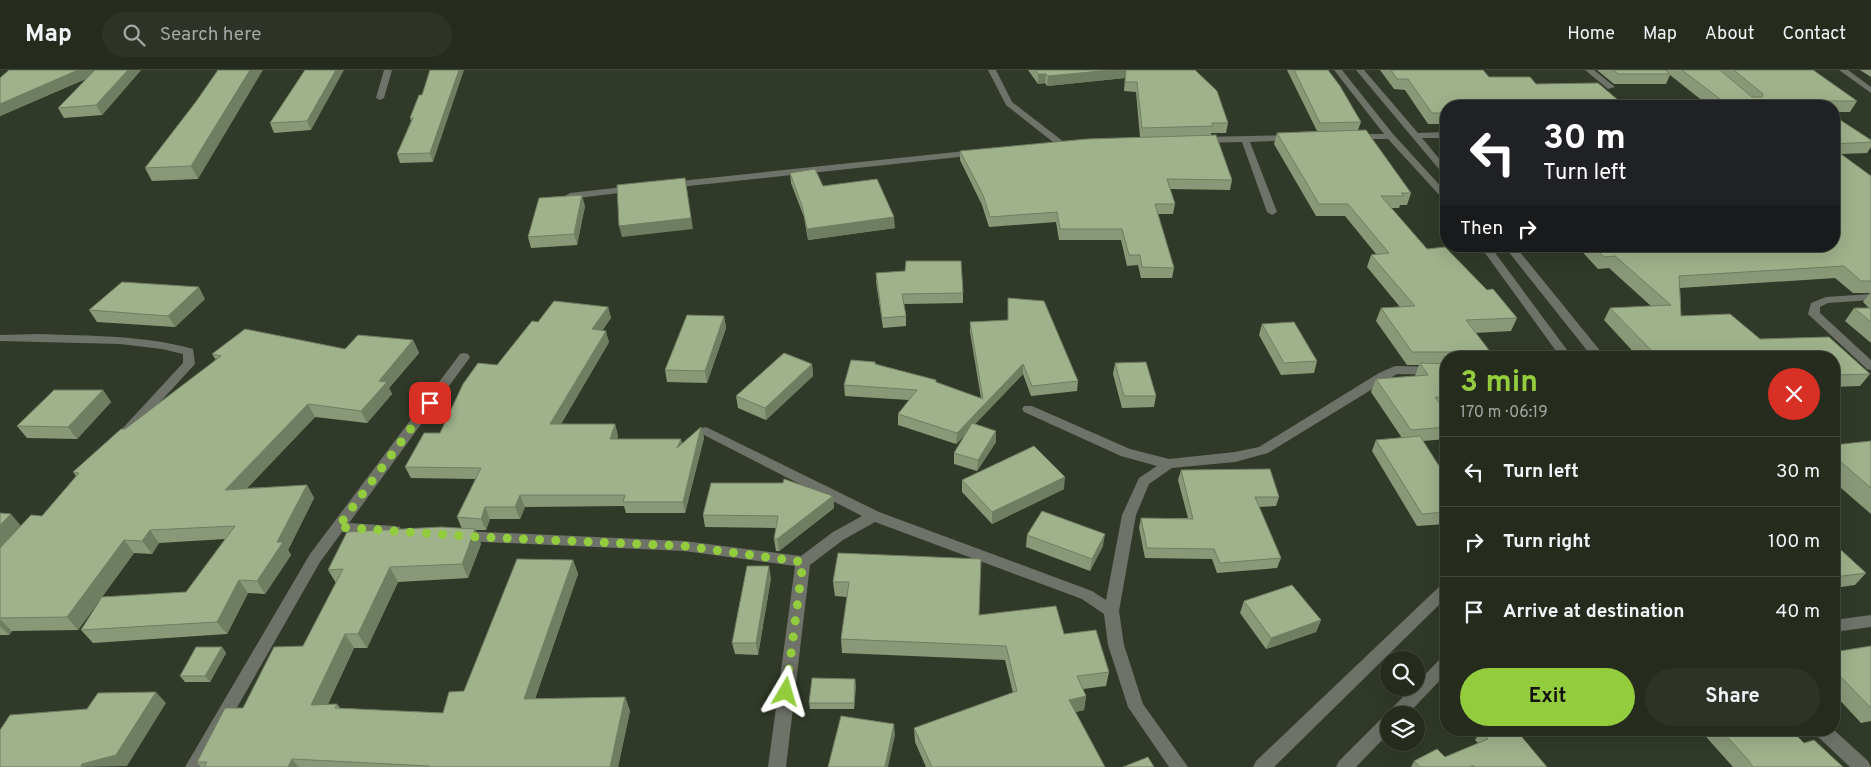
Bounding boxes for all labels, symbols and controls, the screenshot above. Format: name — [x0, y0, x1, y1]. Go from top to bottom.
search box — [102, 12, 452, 57]
text: Map — [25, 20, 72, 50]
icon: search — [120, 21, 148, 49]
text: Search here — [160, 23, 261, 47]
text: Home — [1567, 23, 1615, 46]
text: Map — [1643, 23, 1677, 46]
text: About — [1705, 23, 1754, 46]
text: Contact — [1782, 23, 1846, 46]
text: 30 m — [1543, 117, 1626, 161]
icon: left — [1460, 120, 1525, 185]
text: Turn left — [1543, 160, 1626, 187]
icon: right — [1513, 215, 1541, 243]
text: Then — [1460, 217, 1503, 241]
text: 3 min — [1460, 365, 1538, 402]
button: close — [1768, 368, 1820, 420]
pin — [409, 382, 451, 424]
icon: arrive — [416, 389, 444, 417]
text: 170 m · 06:19 — [1460, 403, 1548, 423]
icon: left — [1460, 458, 1488, 486]
text: Turn left — [1503, 460, 1579, 484]
text: 30 m — [1776, 460, 1820, 484]
icon: right — [1460, 528, 1488, 556]
text: Turn right — [1503, 530, 1591, 554]
text: 100 m — [1768, 530, 1820, 554]
icon: arrive — [1460, 598, 1488, 626]
text: Arrive at destination — [1503, 600, 1684, 624]
text: 40 m — [1775, 600, 1820, 624]
map controls — [1380, 651, 1425, 751]
button: search — [1380, 651, 1425, 696]
position arrow — [759, 665, 811, 717]
button: Exit — [1460, 668, 1635, 726]
button: Share — [1645, 668, 1820, 726]
button: layers — [1380, 706, 1425, 751]

